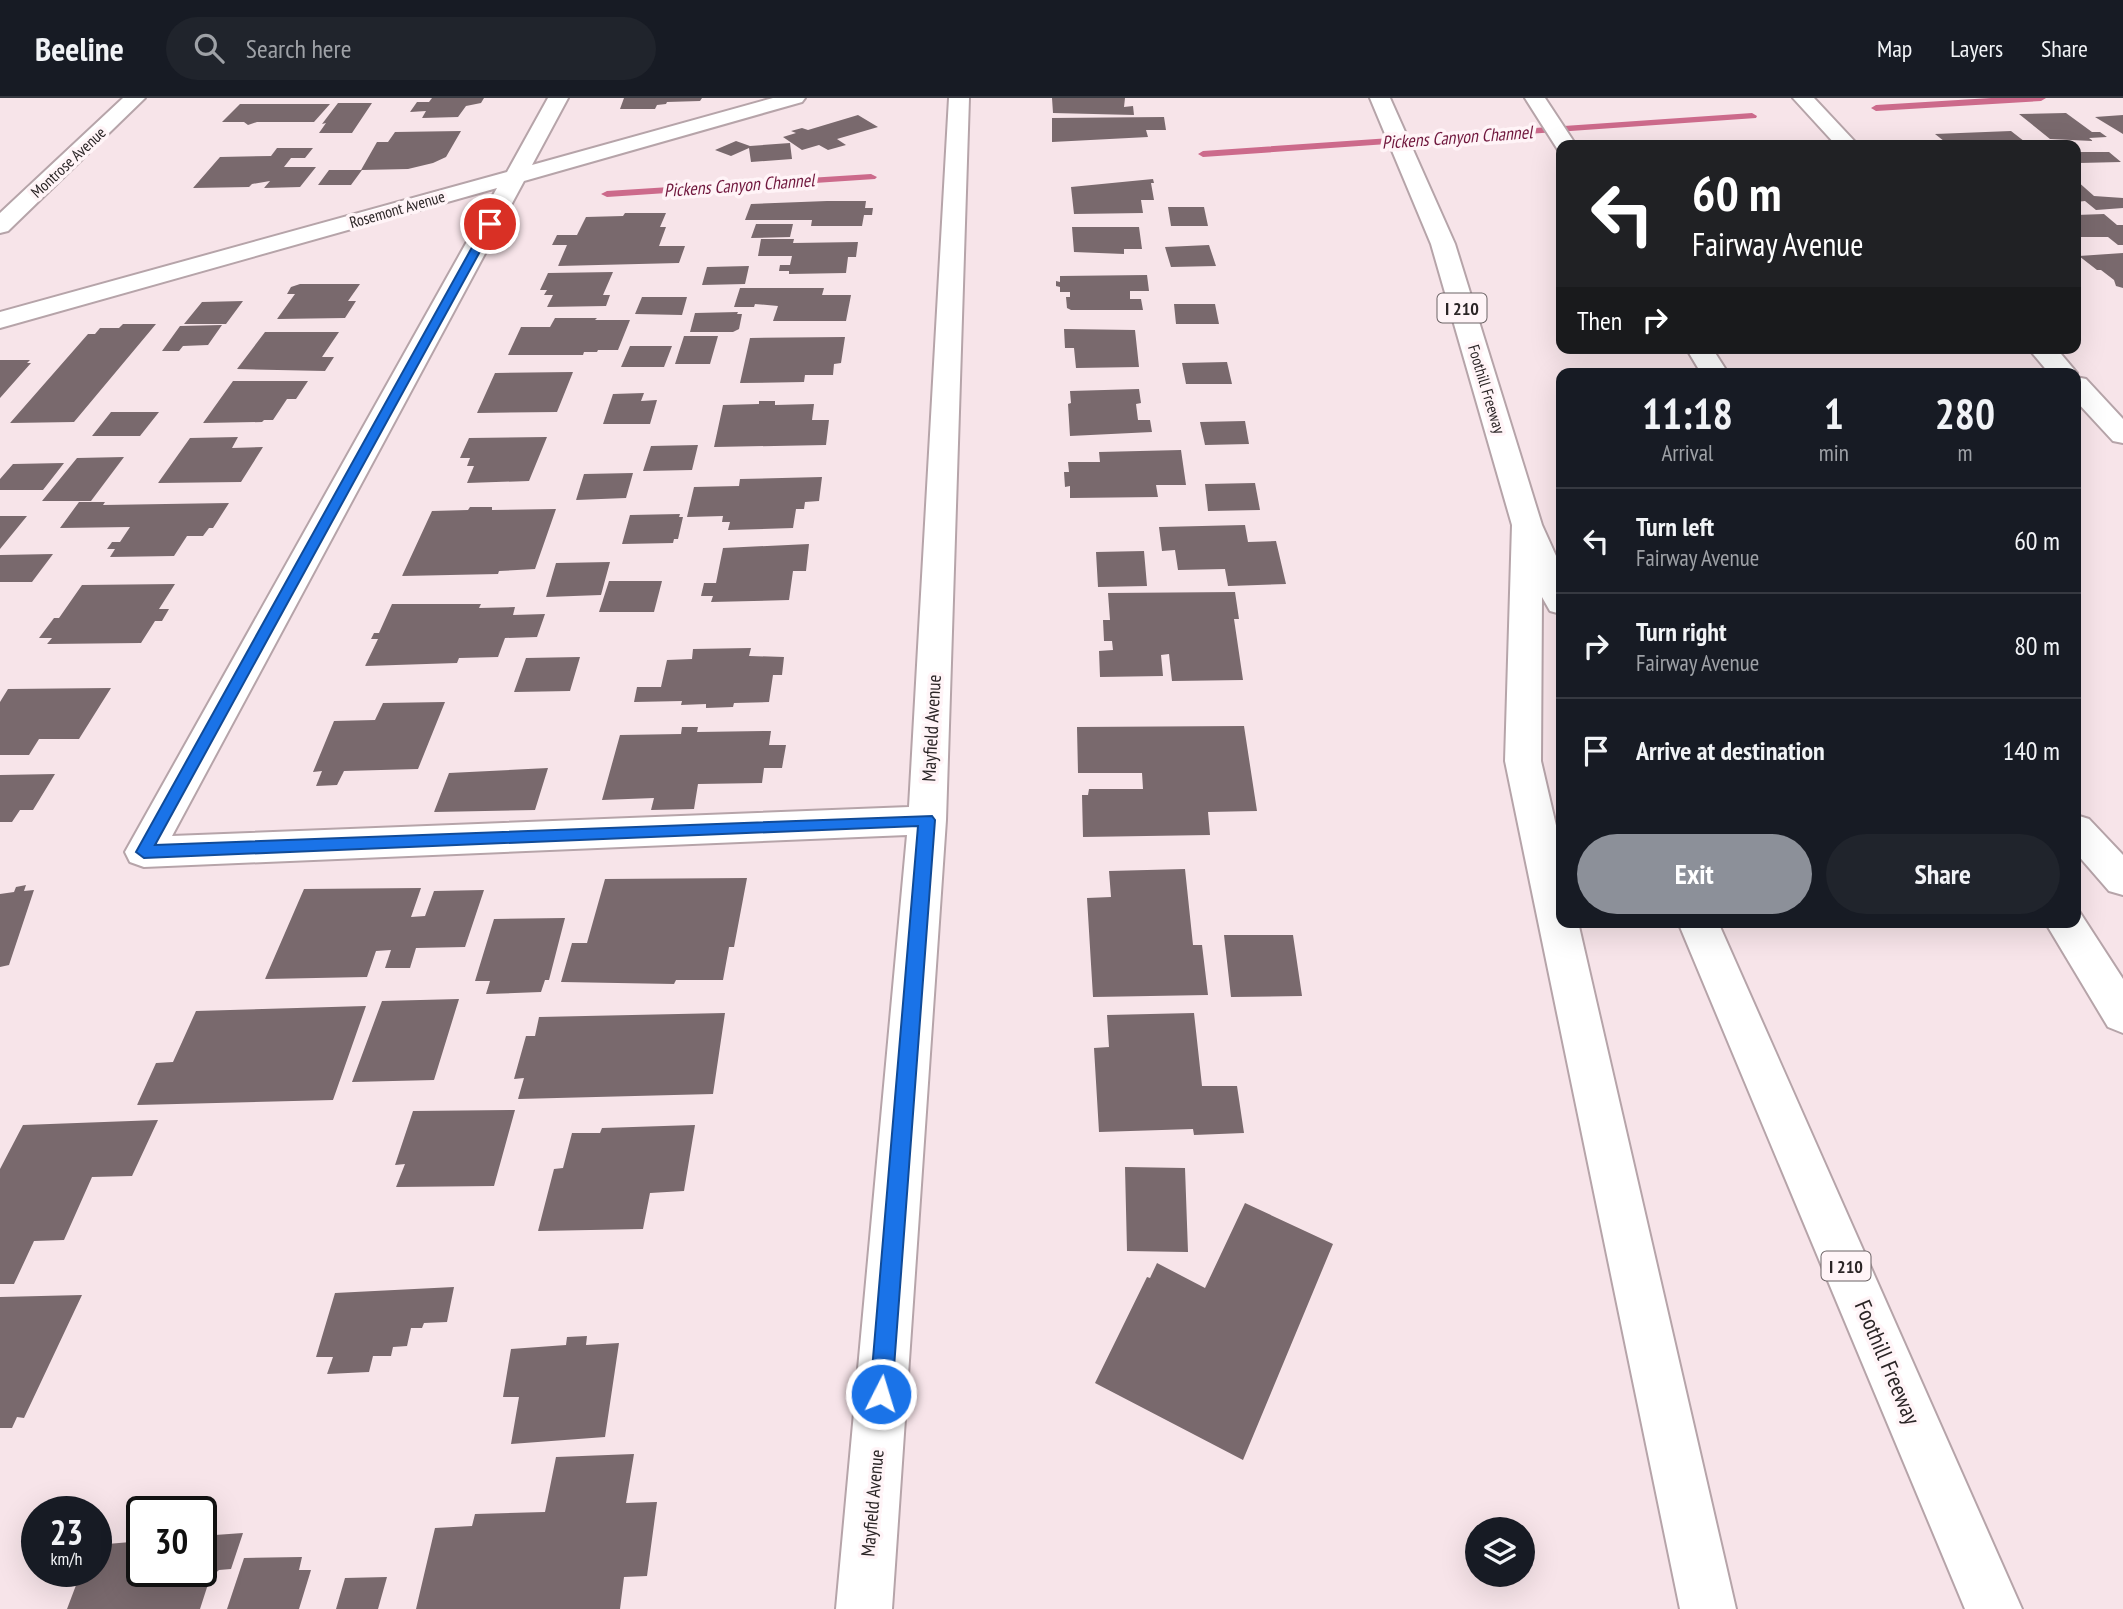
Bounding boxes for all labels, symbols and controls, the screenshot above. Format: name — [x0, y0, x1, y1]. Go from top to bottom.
search box — [166, 17, 656, 80]
text: Beeline — [35, 27, 124, 70]
icon: search — [190, 29, 228, 67]
text: Search here — [246, 32, 351, 65]
text: Map — [1877, 33, 1912, 64]
text: Layers — [1950, 33, 2003, 64]
text: Share — [2041, 33, 2088, 64]
water label: Pickens Canyon Channel — [1381, 120, 1535, 154]
street label: Montrose Avenue — [26, 122, 110, 202]
text: 60 m — [1692, 161, 1781, 225]
water label: Pickens Canyon Channel — [663, 168, 817, 202]
icon: left — [1577, 168, 1668, 259]
street label: Rosemont Avenue — [347, 186, 447, 232]
pin — [460, 194, 520, 254]
icon: arrive — [471, 205, 509, 243]
text: Fairway Avenue — [1692, 223, 1863, 265]
road number: I 210 — [1438, 294, 1486, 322]
icon: right — [1636, 301, 1674, 339]
text: Then — [1577, 304, 1622, 337]
street label: Foothill Freeway — [1464, 342, 1510, 436]
text: 11:18 — [1642, 386, 1733, 441]
text: 1 — [1824, 386, 1844, 441]
text: 280 — [1935, 386, 1995, 441]
text: Arrival — [1661, 438, 1713, 467]
text: min — [1819, 438, 1849, 467]
text: m — [1957, 438, 1972, 467]
text: Turn left — [1636, 510, 1714, 543]
icon: left — [1577, 522, 1615, 560]
text: 60 m — [2014, 524, 2060, 557]
text: Fairway Avenue — [1636, 543, 1759, 572]
text: Turn right — [1636, 615, 1727, 648]
icon: right — [1577, 627, 1615, 665]
text: 80 m — [2014, 629, 2060, 662]
text: Fairway Avenue — [1636, 648, 1759, 677]
street label: Mayfield Avenue — [916, 674, 946, 782]
icon: arrive — [1577, 732, 1615, 770]
text: Arrive at destination — [1636, 734, 1825, 767]
text: 140 m — [2002, 734, 2060, 767]
button: Exit — [1577, 834, 1812, 914]
button: Share — [1826, 834, 2060, 914]
road number: I 210 — [1822, 1252, 1870, 1280]
street label: Foothill Freeway — [1849, 1295, 1927, 1429]
position arrow — [844, 1357, 918, 1431]
street label: Mayfield Avenue — [855, 1448, 889, 1557]
speed limit sign: 30 — [126, 1496, 217, 1587]
text: 23 — [50, 1509, 83, 1555]
map controls — [1465, 1517, 1535, 1587]
button: layers — [1465, 1517, 1535, 1587]
text: km/h — [51, 1547, 82, 1570]

